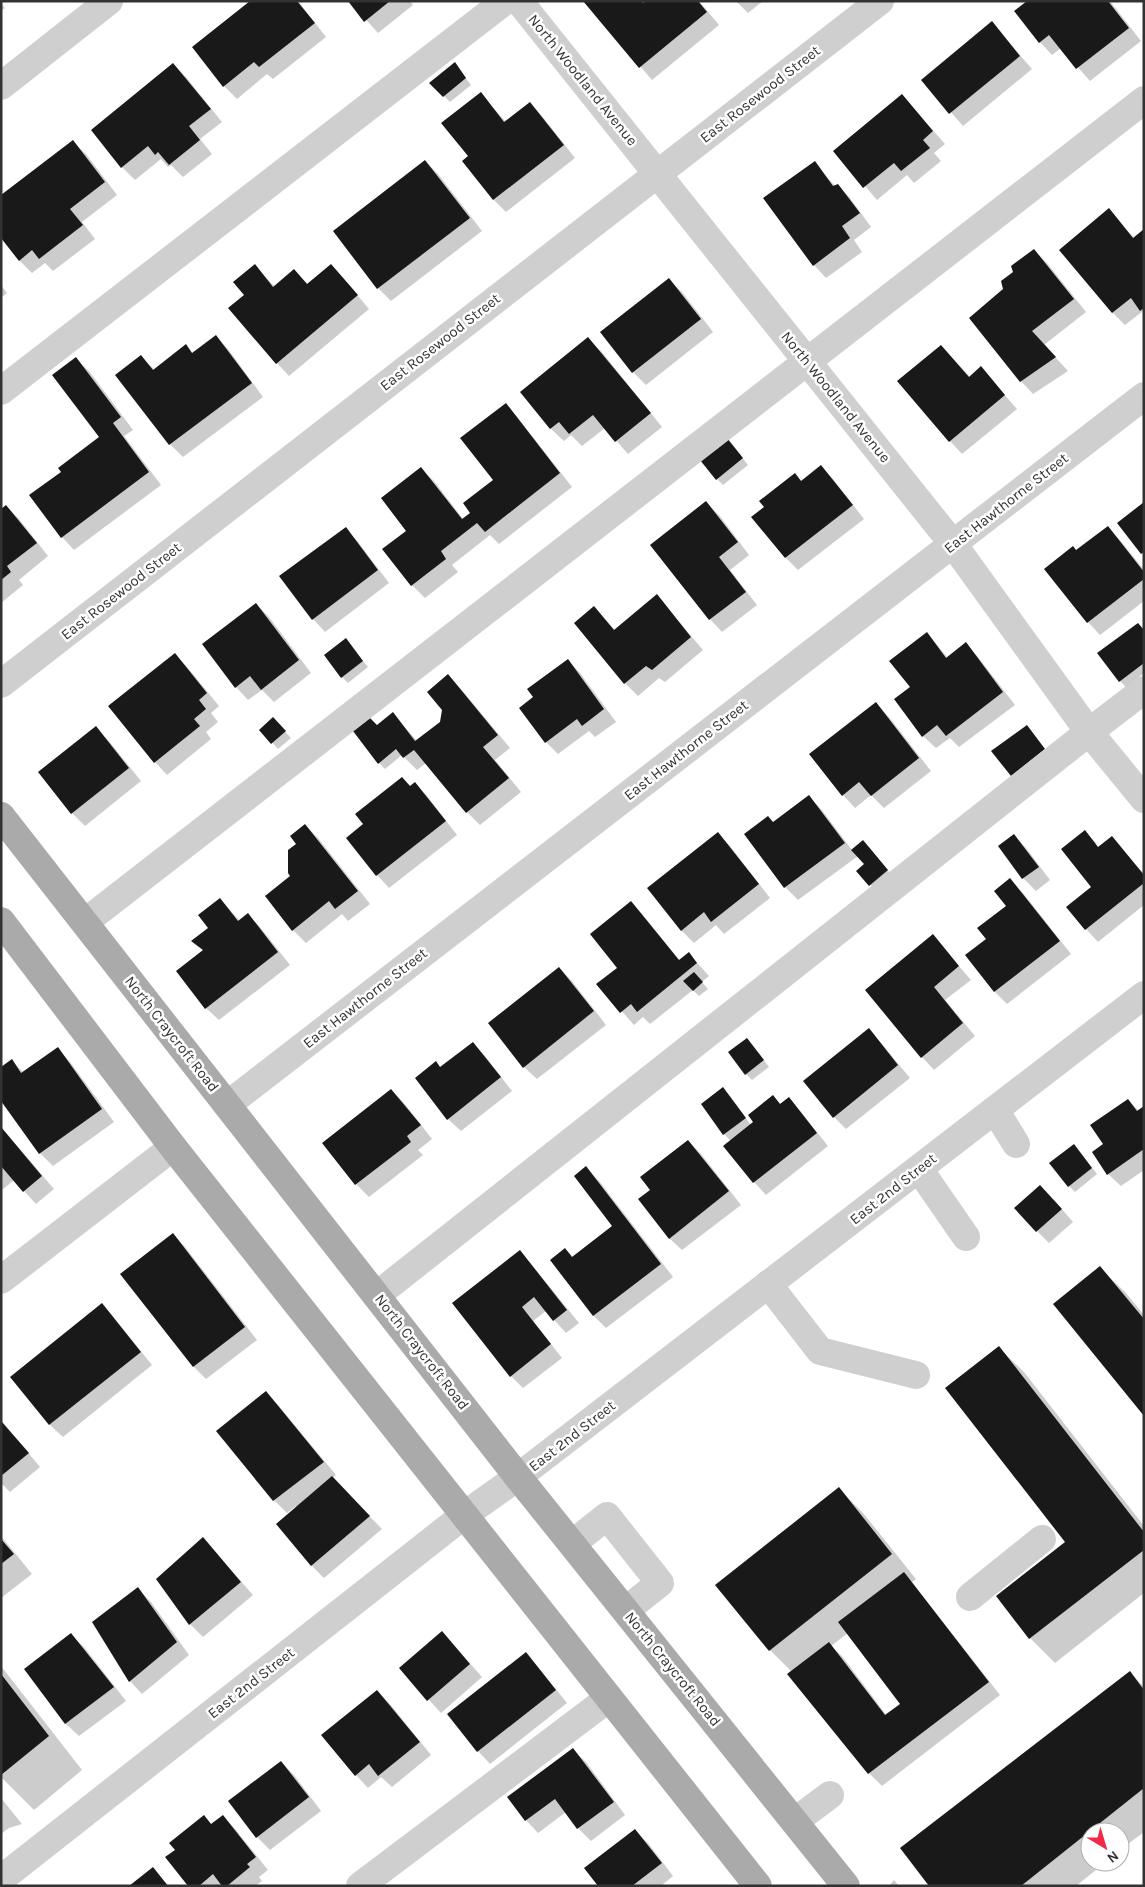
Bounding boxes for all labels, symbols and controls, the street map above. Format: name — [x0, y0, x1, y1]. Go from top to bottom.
street label: North Woodland Avenue — [525, 11, 641, 149]
street label: East Rosewood Street — [696, 41, 824, 147]
street label: East Rosewood Street — [376, 289, 504, 395]
street label: North Woodland Avenue — [778, 328, 894, 466]
street label: East Hawthorne Street — [940, 449, 1072, 557]
street label: East Rosewood Street — [57, 538, 185, 644]
street label: East Hawthorne Street — [620, 696, 752, 804]
street label: East Hawthorne Street — [299, 944, 431, 1052]
street label: North Craycroft Road — [121, 972, 223, 1096]
street label: East 2nd Street — [846, 1149, 940, 1228]
street label: North Craycroft Road — [371, 1290, 473, 1414]
street label: East 2nd Street — [525, 1396, 619, 1475]
street label: North Craycroft Road — [621, 1608, 725, 1730]
street label: East 2nd Street — [204, 1643, 298, 1722]
north arrow — [1080, 1822, 1130, 1872]
text: N — [1104, 1847, 1122, 1867]

